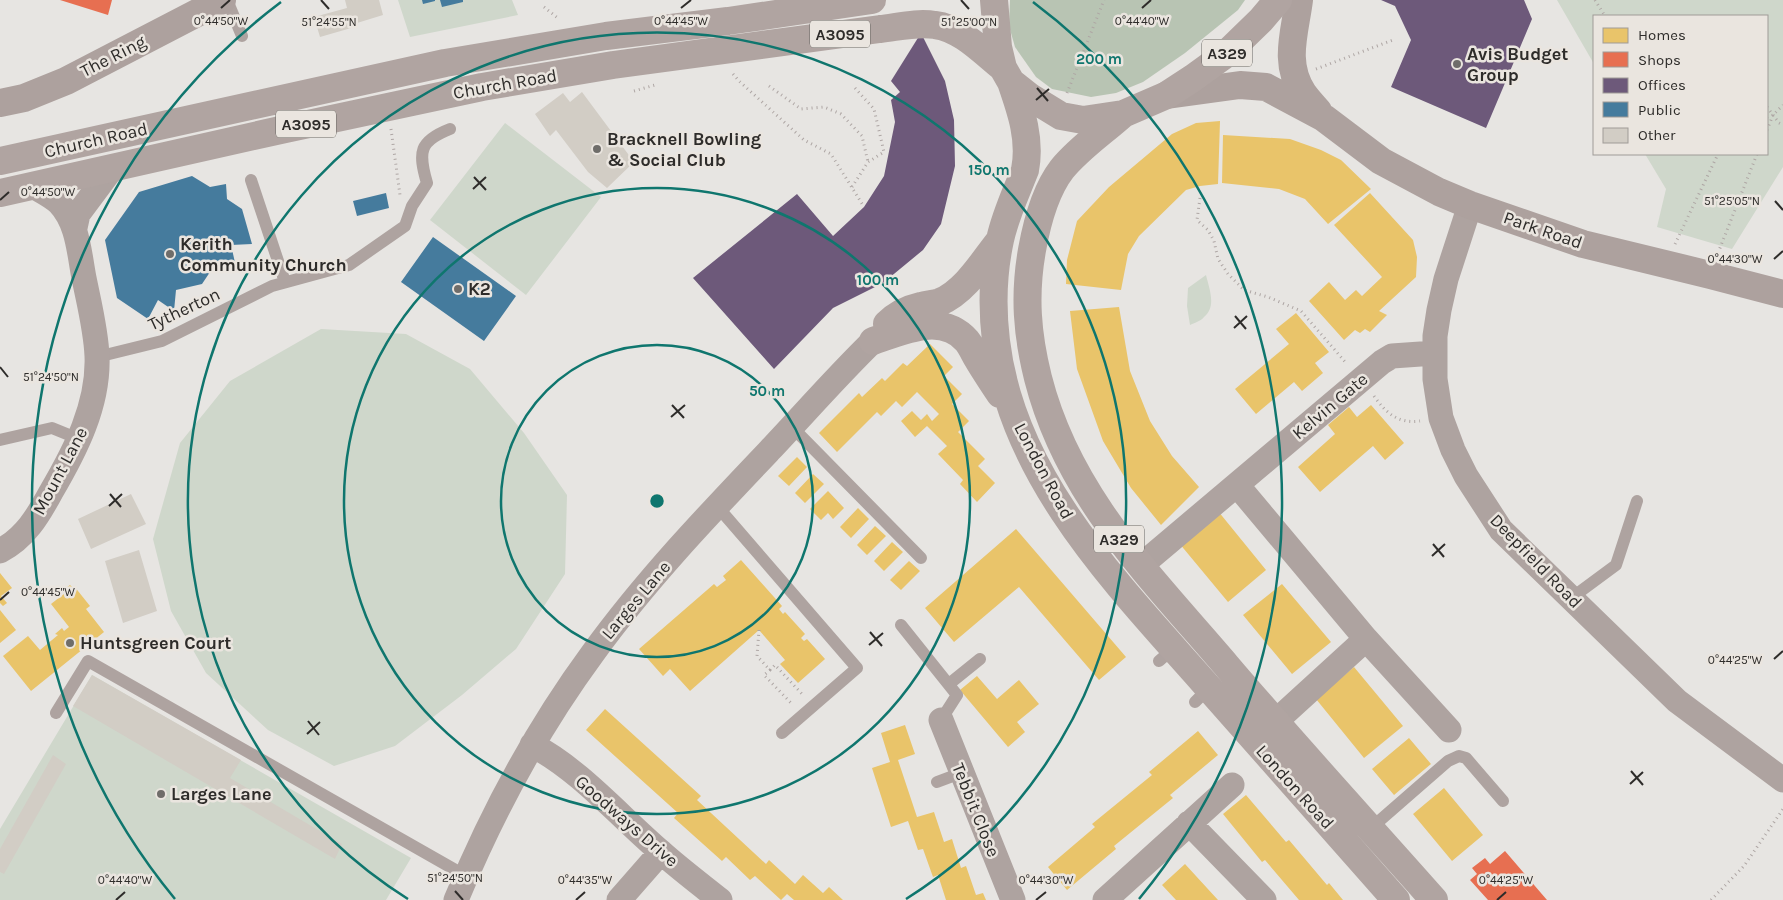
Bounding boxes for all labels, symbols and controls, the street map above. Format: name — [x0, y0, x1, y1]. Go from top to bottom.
text: 0°44'50"W — [194, 14, 249, 28]
text: 0°44'45"W — [654, 14, 708, 28]
text: 0°44'40"W — [1115, 14, 1169, 28]
text: 51°24'55"N — [301, 15, 357, 29]
text: 51°25'00"N — [941, 15, 997, 29]
legend — [1593, 15, 1768, 155]
road number: A3095 — [810, 20, 870, 48]
text: Homes — [1638, 26, 1686, 44]
street label: The Ring — [76, 30, 150, 82]
road number: A329 — [1202, 40, 1252, 66]
place label: Avis Budget Group — [1467, 43, 1568, 86]
text: 200 m — [1076, 50, 1122, 68]
text: Shops — [1638, 51, 1681, 69]
marker: Avis Budget Group — [1451, 58, 1463, 70]
street label: Church Road — [451, 64, 559, 104]
text: Offices — [1638, 76, 1686, 94]
text: Public — [1638, 101, 1681, 119]
road number: A3095 — [276, 110, 336, 138]
street label: Church Road — [42, 117, 150, 163]
text: Other — [1638, 126, 1676, 144]
place label: Bracknell Bowling & Social Club — [607, 128, 762, 171]
marker: Bracknell Bowling & Social Club — [591, 143, 603, 155]
text: 150 m — [968, 161, 1010, 179]
text: 0°44'50"W — [21, 185, 76, 199]
text: 51°25'05"N — [1704, 194, 1760, 208]
street label: Park Road — [1501, 206, 1585, 254]
place label: Kerith Community Church — [180, 233, 347, 276]
marker: Kerith Community Church — [164, 248, 176, 260]
text: 0°44'30"W — [1708, 252, 1763, 266]
text: 100 m — [857, 271, 899, 289]
place label: K2 — [468, 278, 491, 300]
street label: Tytherton — [145, 283, 223, 335]
marker: K2 — [452, 283, 464, 295]
street label: Kelvin Gate — [1288, 368, 1372, 444]
text: 51°24'50"N — [23, 370, 79, 384]
text: 50 m — [749, 382, 785, 400]
street label: London Road — [1009, 419, 1079, 523]
street label: Mount Lane — [28, 423, 92, 519]
centre of rings — [648, 492, 666, 510]
street label: Deepfield Road — [1485, 509, 1587, 613]
road number: A329 — [1094, 526, 1144, 552]
street label: Larges Lane — [597, 556, 675, 644]
text: 0°44'45"W — [21, 585, 75, 599]
place label: Huntsgreen Court — [80, 632, 231, 654]
marker: Huntsgreen Court — [64, 637, 76, 649]
text: 0°44'25"W — [1708, 653, 1762, 667]
street label: London Road — [1251, 740, 1339, 834]
street label: Tebbit Close — [947, 760, 1005, 860]
street label: Goodways Drive — [571, 770, 683, 872]
place label: Larges Lane — [171, 783, 272, 805]
marker: Larges Lane — [155, 788, 167, 800]
text: 51°24'50"N — [427, 871, 483, 885]
text: 0°44'40"W — [98, 873, 152, 887]
text: 0°44'35"W — [558, 873, 613, 887]
text: 0°44'30"W — [1019, 873, 1074, 887]
text: 0°44'25"W — [1479, 873, 1533, 887]

